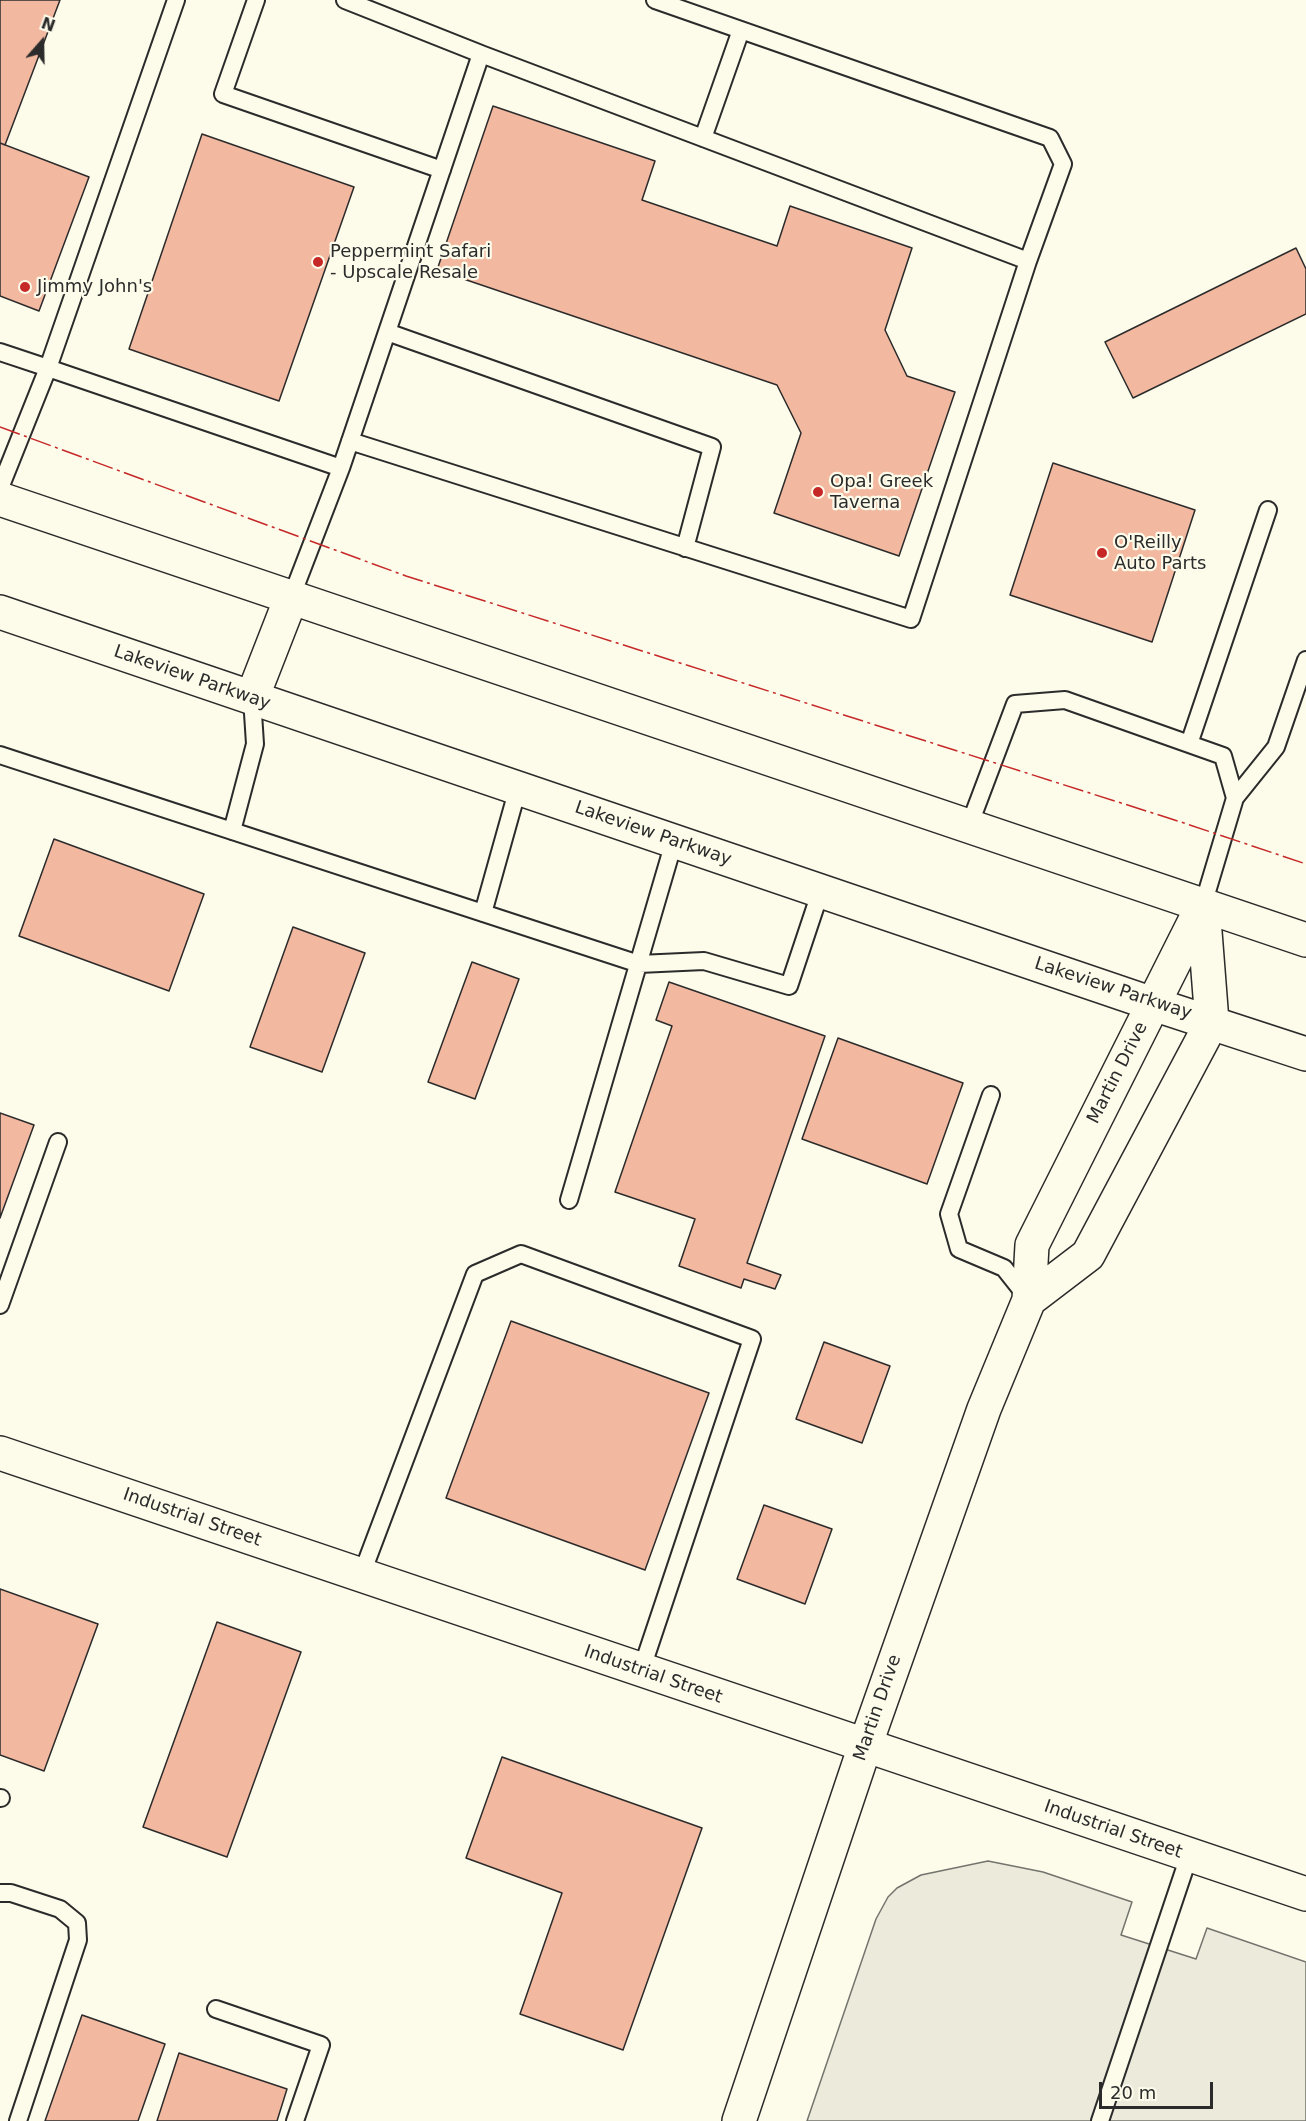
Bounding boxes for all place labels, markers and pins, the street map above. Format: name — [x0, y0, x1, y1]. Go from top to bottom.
place label: Peppermint Safari - Upscale Resale — [330, 241, 491, 284]
marker: Peppermint Safari - Upscale Resale — [311, 255, 325, 269]
place label: Jimmy John's — [37, 276, 152, 298]
marker: Jimmy John's — [18, 280, 32, 294]
place label: Opa! Greek Taverna — [830, 471, 933, 514]
marker: Opa! Greek Taverna — [811, 485, 825, 499]
place label: O'Reilly Auto Parts — [1114, 532, 1206, 574]
marker: O'Reilly Auto Parts — [1095, 546, 1109, 560]

